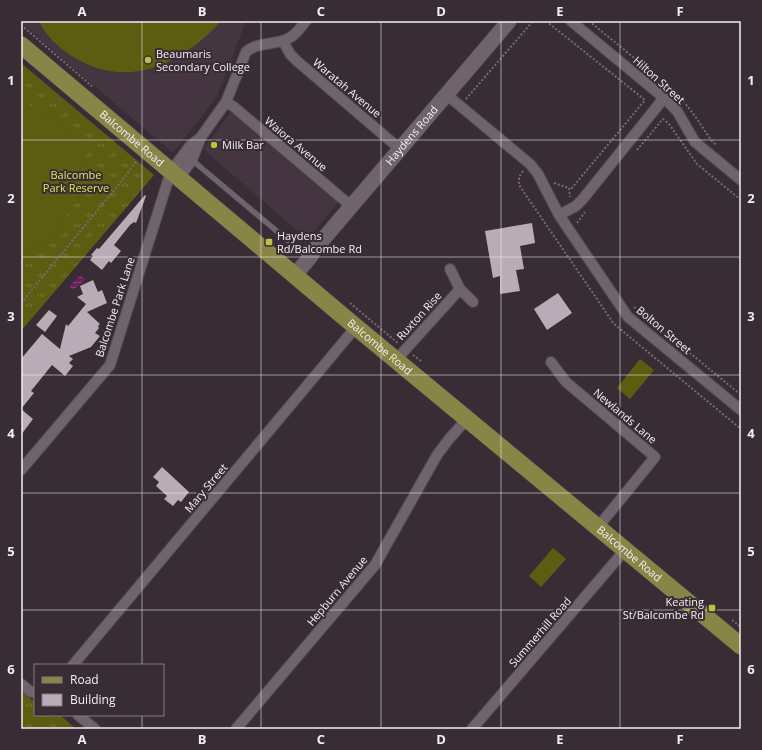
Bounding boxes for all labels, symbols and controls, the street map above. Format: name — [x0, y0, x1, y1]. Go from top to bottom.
text: A — [78, 2, 87, 20]
text: B — [198, 2, 207, 20]
text: C — [317, 2, 325, 20]
text: D — [436, 2, 446, 20]
text: E — [556, 2, 564, 20]
text: F — [676, 2, 684, 20]
place label: Beaumaris Secondary College — [156, 46, 250, 74]
street label: Hilton Street — [630, 52, 688, 107]
marker: Beaumaris Secondary College — [143, 55, 153, 65]
street label: Waratah Avenue — [310, 55, 385, 121]
text: 1 — [7, 71, 15, 89]
text: 1 — [747, 71, 755, 89]
street label: Haydens Road — [382, 102, 441, 168]
street label: Balcombe Road — [97, 106, 168, 170]
street label: Waiora Avenue — [262, 113, 331, 174]
place label: Milk Bar — [222, 137, 264, 152]
marker: Milk Bar — [209, 140, 219, 150]
park label: Balcombe Park Reserve — [43, 167, 109, 195]
text: 2 — [7, 189, 15, 207]
text: 2 — [747, 189, 755, 207]
place label: Haydens Rd/Balcombe Rd — [277, 228, 362, 256]
marker: Haydens Rd/Balcombe Rd — [264, 237, 274, 247]
street label: Balcombe Park Lane — [91, 255, 138, 359]
street label: Ruxton Rise — [393, 288, 444, 343]
street label: Bolton Street — [634, 302, 695, 357]
text: 3 — [7, 307, 15, 325]
text: 3 — [747, 307, 755, 325]
street label: Balcombe Road — [345, 315, 416, 378]
street label: Newlands Lane — [591, 385, 660, 447]
text: 4 — [7, 424, 15, 442]
text: 4 — [747, 424, 755, 442]
street label: Mary Street — [181, 460, 231, 515]
street label: Balcombe Road — [594, 522, 665, 585]
text: 5 — [7, 542, 15, 560]
text: 5 — [747, 542, 755, 560]
street label: Hepburn Avenue — [303, 553, 370, 629]
street label: Summerhill Road — [505, 594, 574, 670]
place label: Keating St/Balcombe Rd — [623, 594, 704, 622]
marker: Keating St/Balcombe Rd — [707, 603, 717, 613]
text: 6 — [7, 660, 15, 678]
text: 6 — [747, 660, 755, 678]
legend — [34, 664, 164, 716]
text: Road — [70, 671, 99, 688]
text: Building — [70, 691, 116, 708]
text: A — [78, 730, 87, 748]
text: B — [198, 730, 207, 748]
text: C — [317, 730, 325, 748]
text: D — [436, 730, 446, 748]
text: E — [556, 730, 564, 748]
text: F — [676, 730, 684, 748]

